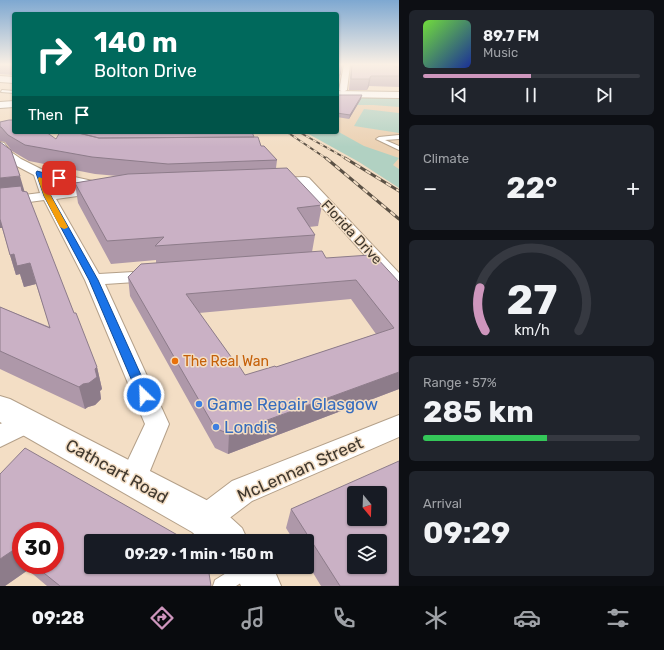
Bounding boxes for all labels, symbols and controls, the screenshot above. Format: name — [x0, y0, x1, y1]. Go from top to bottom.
text: 140 m — [94, 26, 178, 59]
text: 89.7 FM — [483, 27, 539, 45]
icon: right — [28, 28, 80, 80]
text: Music — [483, 45, 518, 60]
text: Bolton Drive — [94, 60, 197, 82]
icon: previous — [448, 84, 470, 106]
icon: pause — [520, 84, 542, 106]
icon: next — [593, 84, 615, 106]
icon: arrive — [71, 104, 93, 126]
text: Then — [28, 106, 63, 124]
text: Climate — [423, 151, 469, 166]
pin — [42, 161, 76, 195]
icon: arrive — [48, 167, 70, 189]
text: 22° — [506, 170, 557, 206]
text: − — [423, 175, 437, 202]
text: + — [626, 175, 640, 202]
street label: Florida Drive — [318, 197, 386, 268]
text: 27 — [506, 275, 557, 324]
text: km/h — [514, 322, 549, 339]
place label: The Real Wan — [183, 353, 269, 370]
marker: The Real Wan — [170, 356, 180, 366]
position arrow — [123, 374, 165, 416]
text: Range · 57% — [423, 375, 497, 390]
place label: Game Repair Glasgow — [207, 394, 378, 414]
text: 285 km — [423, 394, 534, 430]
marker: Game Repair Glasgow — [194, 399, 204, 409]
place label: Londis — [224, 417, 276, 437]
marker: Londis — [211, 422, 221, 432]
street label: McLennan Street — [234, 432, 366, 506]
street label: Cathcart Road — [62, 435, 172, 507]
north arrow — [347, 486, 387, 526]
map controls — [347, 486, 387, 574]
text: Arrival — [423, 496, 462, 511]
text: 09:29 — [423, 515, 510, 551]
speed limit sign: 30 — [12, 522, 64, 574]
button: layers — [347, 534, 387, 574]
text: 09:29 · 1 min · 150 m — [125, 545, 273, 563]
icon: directions — [148, 604, 176, 632]
icon: music — [239, 604, 267, 632]
icon: phone — [330, 604, 358, 632]
icon: climate — [422, 604, 450, 632]
icon: car — [513, 604, 541, 632]
icon: filters — [604, 604, 632, 632]
text: 09:28 — [32, 607, 85, 629]

